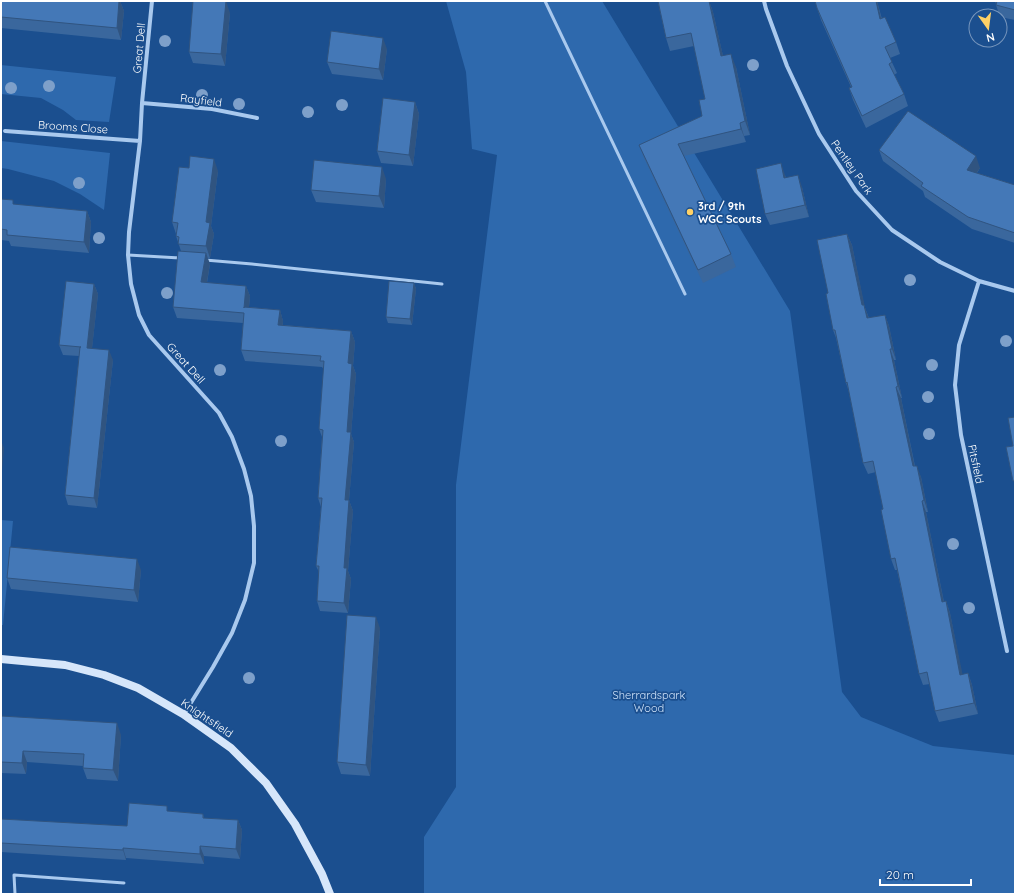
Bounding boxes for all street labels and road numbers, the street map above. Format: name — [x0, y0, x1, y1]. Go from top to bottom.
street label: Great Dell — [130, 22, 148, 74]
street label: Rayfield — [179, 90, 223, 110]
street label: Brooms Close — [37, 118, 109, 136]
street label: Pentley Park — [828, 137, 876, 197]
street label: Great Dell — [164, 340, 208, 386]
street label: Pitsfield — [965, 443, 987, 485]
street label: Knightsfield — [178, 695, 236, 741]

